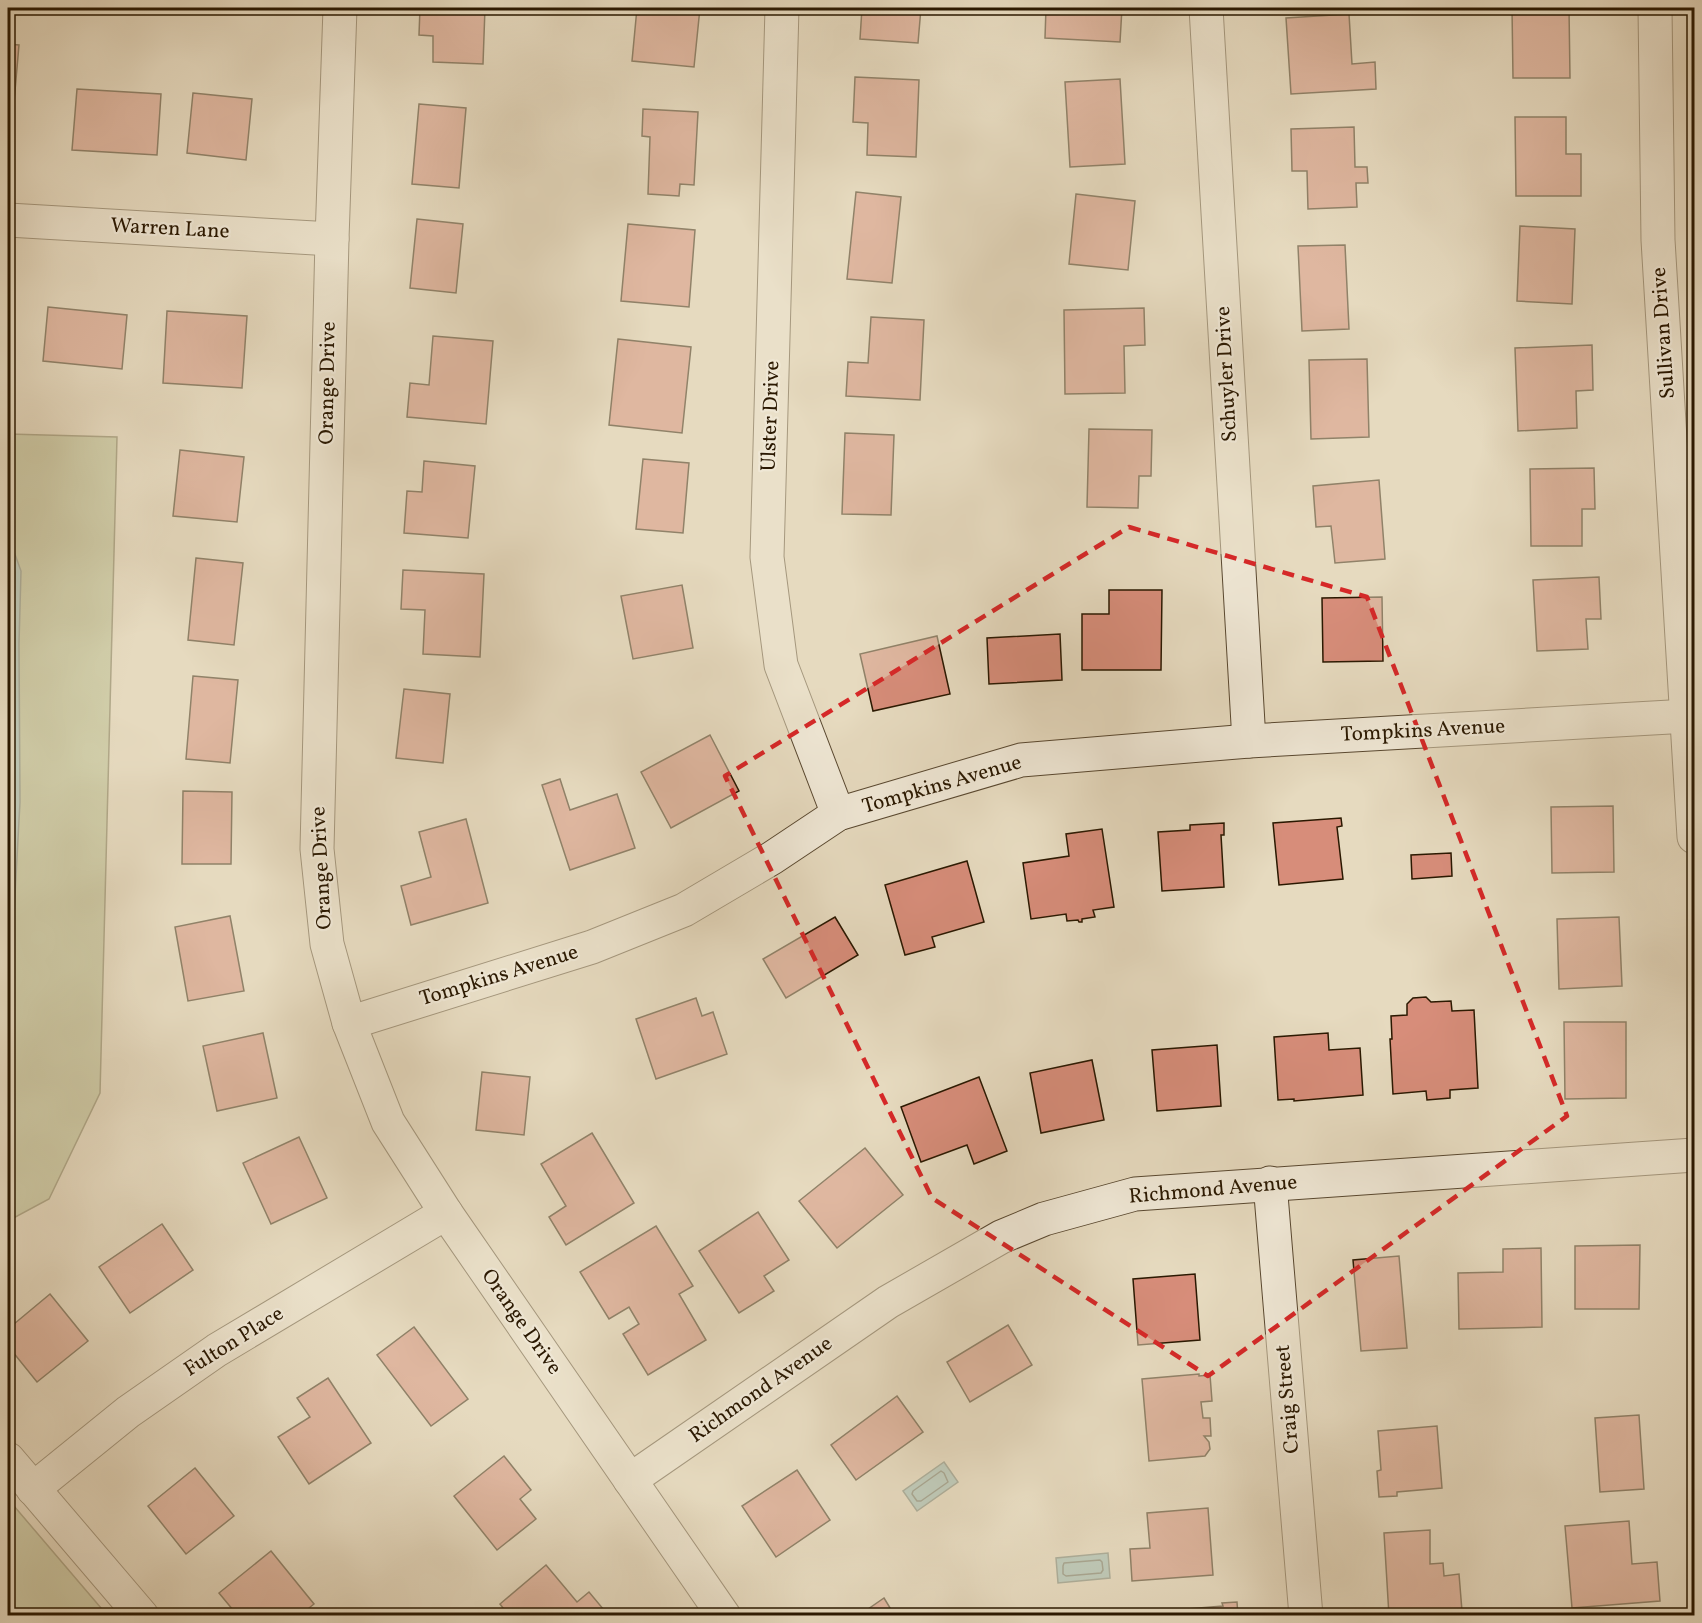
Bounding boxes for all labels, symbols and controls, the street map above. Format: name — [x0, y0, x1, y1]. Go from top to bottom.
street label: Warren Lane — [110, 211, 230, 247]
street label: Sullivan Drive — [1645, 266, 1683, 400]
street label: Schuyler Drive — [1209, 305, 1245, 443]
street label: Orange Drive — [312, 321, 344, 445]
street label: Ulster Drive — [755, 360, 787, 472]
street label: Tompkins Avenue — [1340, 712, 1506, 750]
street label: Tompkins Avenue — [859, 748, 1025, 822]
street label: Orange Drive — [304, 806, 340, 930]
street label: Tompkins Avenue — [416, 938, 582, 1014]
street label: Richmond Avenue — [1128, 1168, 1299, 1212]
street label: Orange Drive — [474, 1263, 568, 1381]
street label: Fulton Place — [179, 1300, 289, 1384]
street label: Richmond Avenue — [683, 1330, 839, 1450]
street label: Craig Street — [1269, 1343, 1307, 1455]

